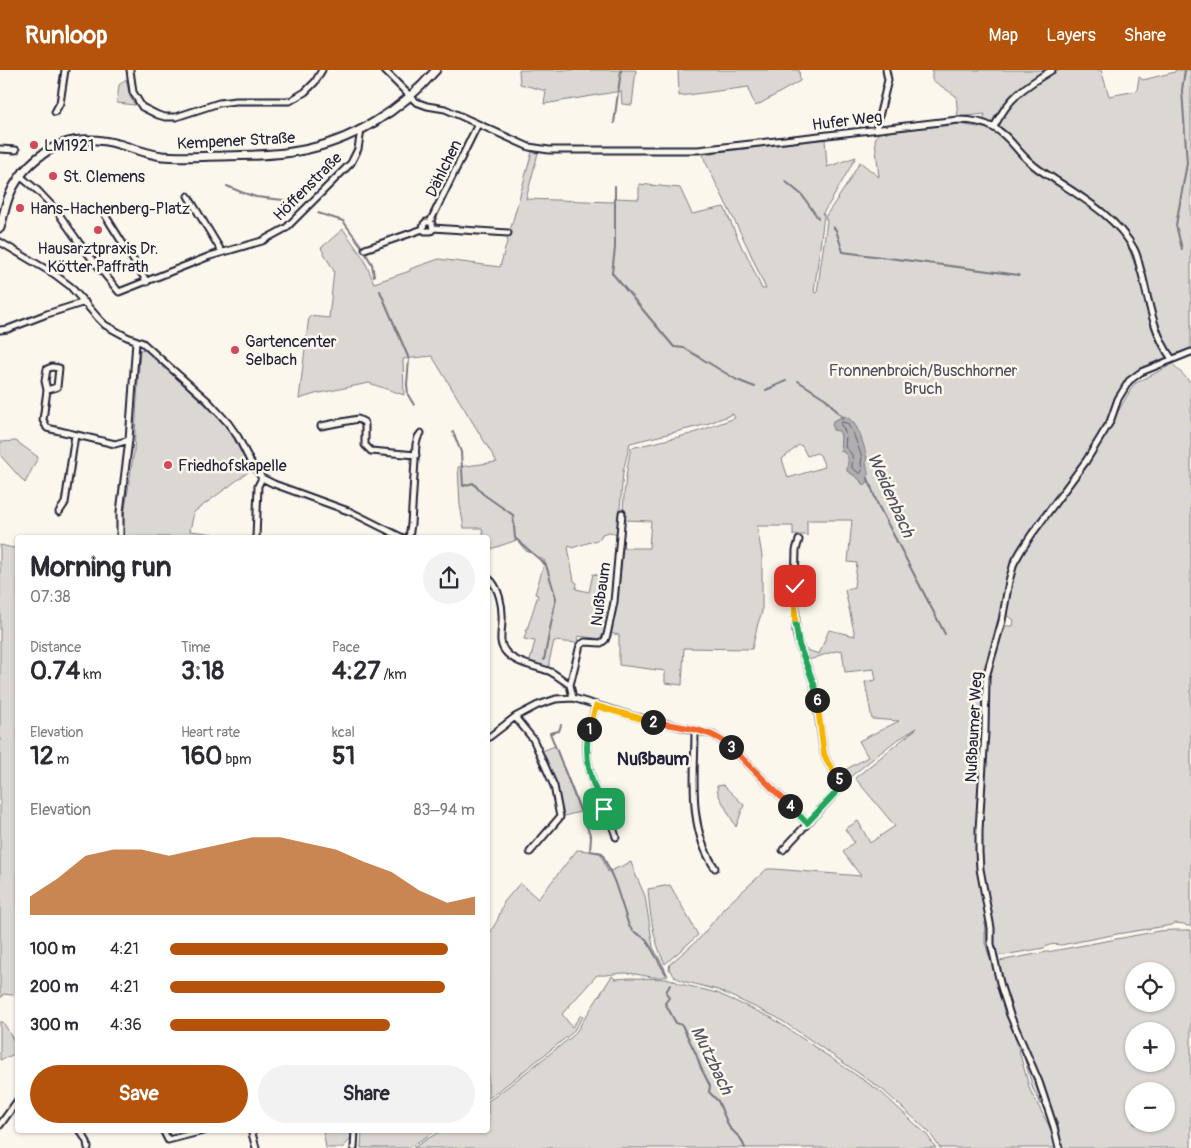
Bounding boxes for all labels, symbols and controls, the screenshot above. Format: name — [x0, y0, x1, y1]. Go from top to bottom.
text: Runloop — [25, 21, 108, 50]
text: Map — [989, 24, 1018, 47]
text: Layers — [1046, 24, 1096, 47]
text: Share — [1124, 24, 1166, 47]
street label: Hufer Weg — [811, 107, 883, 135]
street label: Kempener Straße — [176, 128, 296, 154]
place label: LM1921 — [44, 136, 94, 156]
street label: Dählchen — [421, 137, 466, 200]
marker: LM1921 — [28, 139, 40, 151]
street label: Höffenstraße — [269, 148, 346, 225]
place label: St. Clemens — [63, 167, 145, 187]
marker: St. Clemens — [47, 170, 59, 182]
place label: Hans-Hachenberg-Platz — [30, 199, 190, 219]
marker: Hans-Hachenberg-Platz — [14, 202, 26, 214]
marker: Hausarztpraxis Dr. Kötter Paffrath — [92, 224, 104, 236]
place label: Hausarztpraxis Dr. Kötter Paffrath — [38, 239, 158, 277]
place label: Gartencenter Selbach — [245, 332, 337, 370]
marker: Gartencenter Selbach — [229, 344, 241, 356]
park label: Fronnenbroich/Buschhorner Bruch — [829, 361, 1018, 399]
water label: Weidenbach — [862, 449, 920, 542]
place label: Friedhofskapelle — [178, 456, 287, 476]
marker: Friedhofskapelle — [162, 459, 174, 471]
text: Morning run — [30, 550, 172, 585]
button: share — [423, 552, 475, 604]
street label: Nußbaum — [587, 561, 615, 627]
pin — [774, 565, 816, 607]
icon: check — [781, 572, 809, 600]
text: 07:38 — [30, 587, 71, 607]
text: Distance — [30, 639, 81, 656]
text: Time — [181, 639, 210, 656]
text: Pace — [332, 639, 360, 656]
text: 0.74 — [30, 656, 80, 687]
text: 3:18 — [181, 656, 224, 687]
text: 4:27 — [332, 656, 380, 687]
text: km — [80, 666, 102, 683]
text: /km — [380, 666, 407, 683]
street label: Nußbaumer Weg — [961, 671, 987, 783]
pin: 6 — [804, 688, 830, 712]
text: 6 — [813, 692, 822, 709]
pin: 2 — [640, 710, 666, 734]
text: 2 — [650, 714, 657, 731]
pin: 1 — [576, 716, 602, 742]
text: 1 — [587, 721, 592, 738]
text: Elevation — [30, 724, 83, 741]
text: Heart rate — [181, 724, 240, 741]
text: kcal — [332, 724, 355, 741]
pin: 3 — [718, 734, 744, 760]
text: 3 — [728, 739, 735, 756]
text: 12 — [30, 741, 54, 772]
text: 160 — [181, 741, 222, 772]
text: 51 — [332, 741, 355, 772]
district label: Nußbaum — [617, 748, 689, 771]
text: m — [54, 751, 69, 768]
text: bpm — [222, 751, 251, 768]
pin: 5 — [826, 766, 852, 792]
text: 5 — [836, 771, 843, 788]
pin — [583, 788, 625, 830]
pin: 4 — [778, 794, 802, 818]
icon: arrive — [590, 795, 618, 823]
text: 4 — [786, 798, 795, 815]
text: Elevation — [30, 800, 91, 820]
text: 83–94 m — [413, 800, 475, 820]
text: 100 m — [30, 939, 76, 959]
text: 4:21 — [110, 939, 139, 959]
map controls — [1125, 962, 1175, 1132]
button: locate — [1125, 962, 1175, 1012]
text: 200 m — [30, 977, 78, 997]
text: 4:21 — [110, 977, 139, 997]
text: 300 m — [30, 1015, 78, 1035]
text: 4:36 — [110, 1015, 142, 1035]
water label: Mutzbach — [685, 1022, 739, 1100]
button: + — [1125, 1022, 1175, 1072]
button: Save — [30, 1065, 248, 1123]
button: Share — [258, 1065, 475, 1123]
button: − — [1125, 1082, 1175, 1132]

